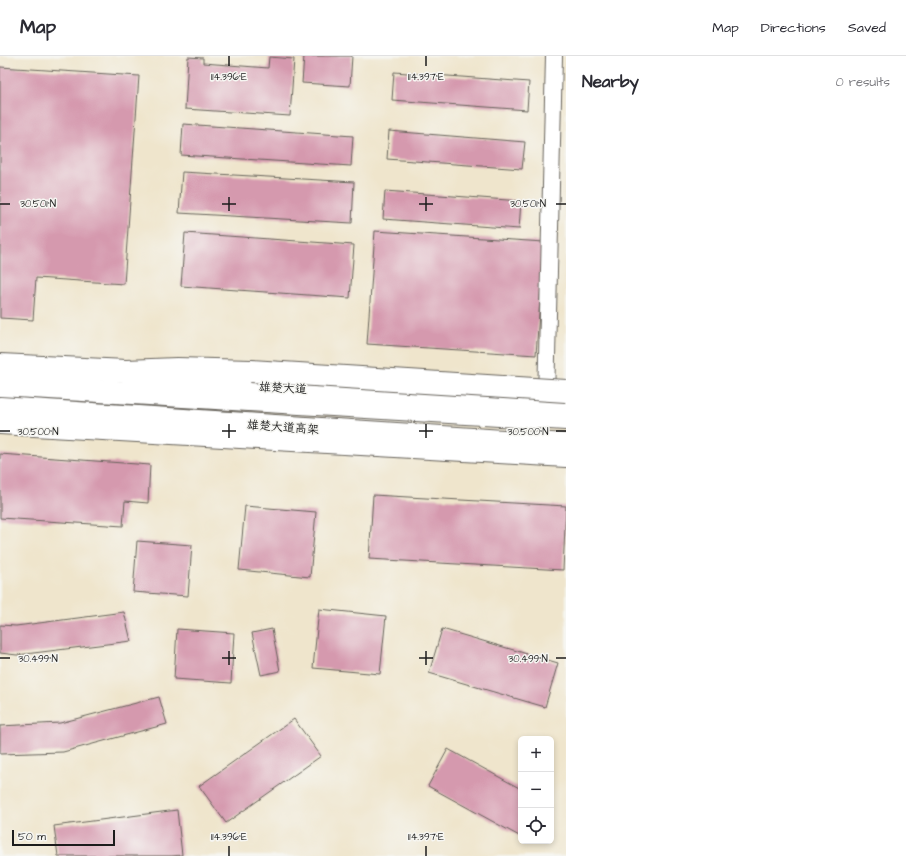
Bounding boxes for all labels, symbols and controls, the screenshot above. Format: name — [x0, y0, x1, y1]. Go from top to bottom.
text: Map — [20, 14, 56, 41]
text: Map — [712, 18, 739, 38]
text: Directions — [761, 18, 826, 38]
text: Saved — [848, 18, 886, 38]
text: 114.396°E — [211, 70, 247, 84]
text: 114.397°E — [408, 70, 444, 84]
text: Nearby — [582, 70, 639, 94]
text: 0 results — [835, 73, 890, 91]
text: 30.501°N — [20, 197, 56, 211]
text: 30.501°N — [510, 197, 546, 211]
street label: 雄楚大道 — [259, 379, 307, 398]
street label: 雄楚大道高架 — [246, 417, 319, 438]
text: 30.500°N — [18, 425, 58, 439]
text: 30.500°N — [508, 425, 548, 439]
text: 30.499°N — [18, 652, 58, 666]
text: 30.499°N — [508, 652, 548, 666]
map controls — [518, 736, 554, 844]
button: + — [518, 736, 554, 772]
button: − — [518, 772, 554, 808]
button: locate — [518, 808, 554, 844]
scale bar — [12, 828, 115, 847]
text: 50 m — [18, 829, 46, 844]
text: 114.396°E — [211, 830, 247, 844]
text: 114.397°E — [408, 830, 444, 844]

